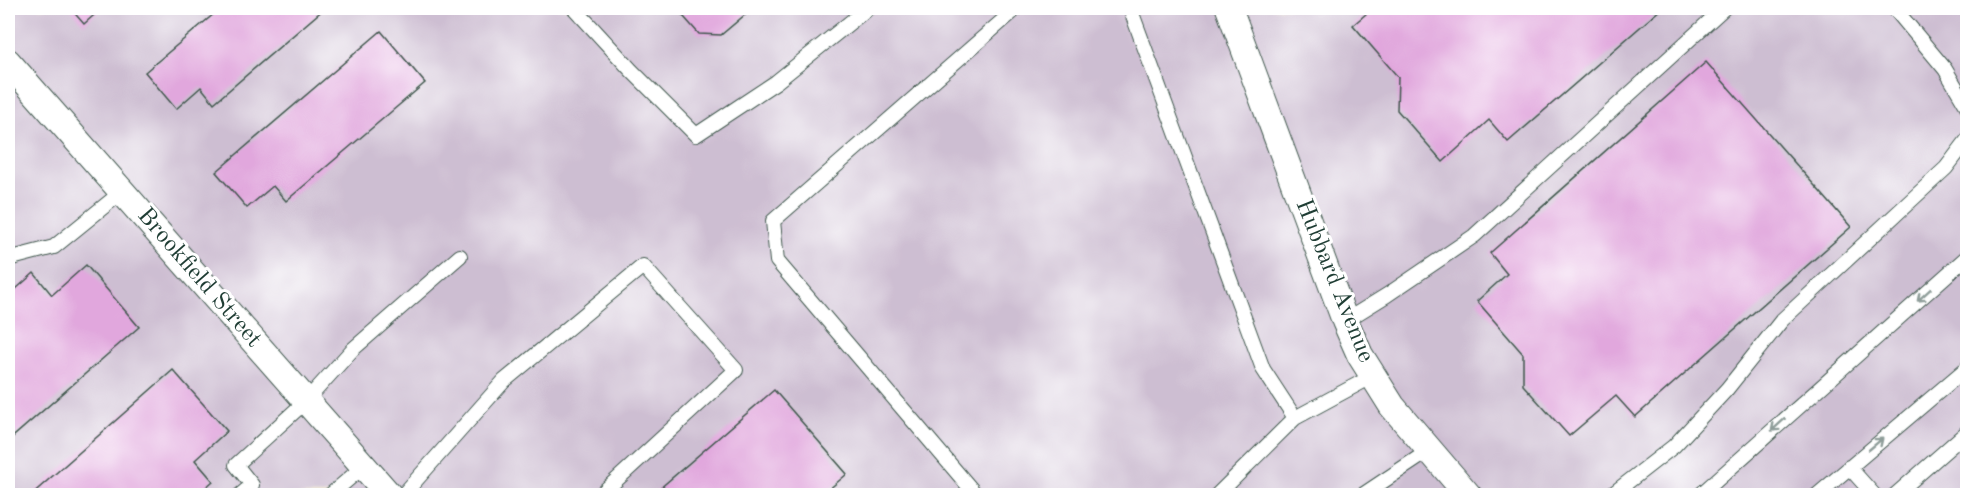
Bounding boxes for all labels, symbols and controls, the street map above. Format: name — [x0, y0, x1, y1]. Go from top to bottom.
street label: Hubbard Avenue — [1290, 196, 1378, 366]
street label: Brookfield Street — [132, 204, 266, 352]
one-way arrow — [1917, 288, 1932, 302]
one-way arrow — [1771, 418, 1786, 432]
one-way arrow — [1868, 437, 1883, 451]

